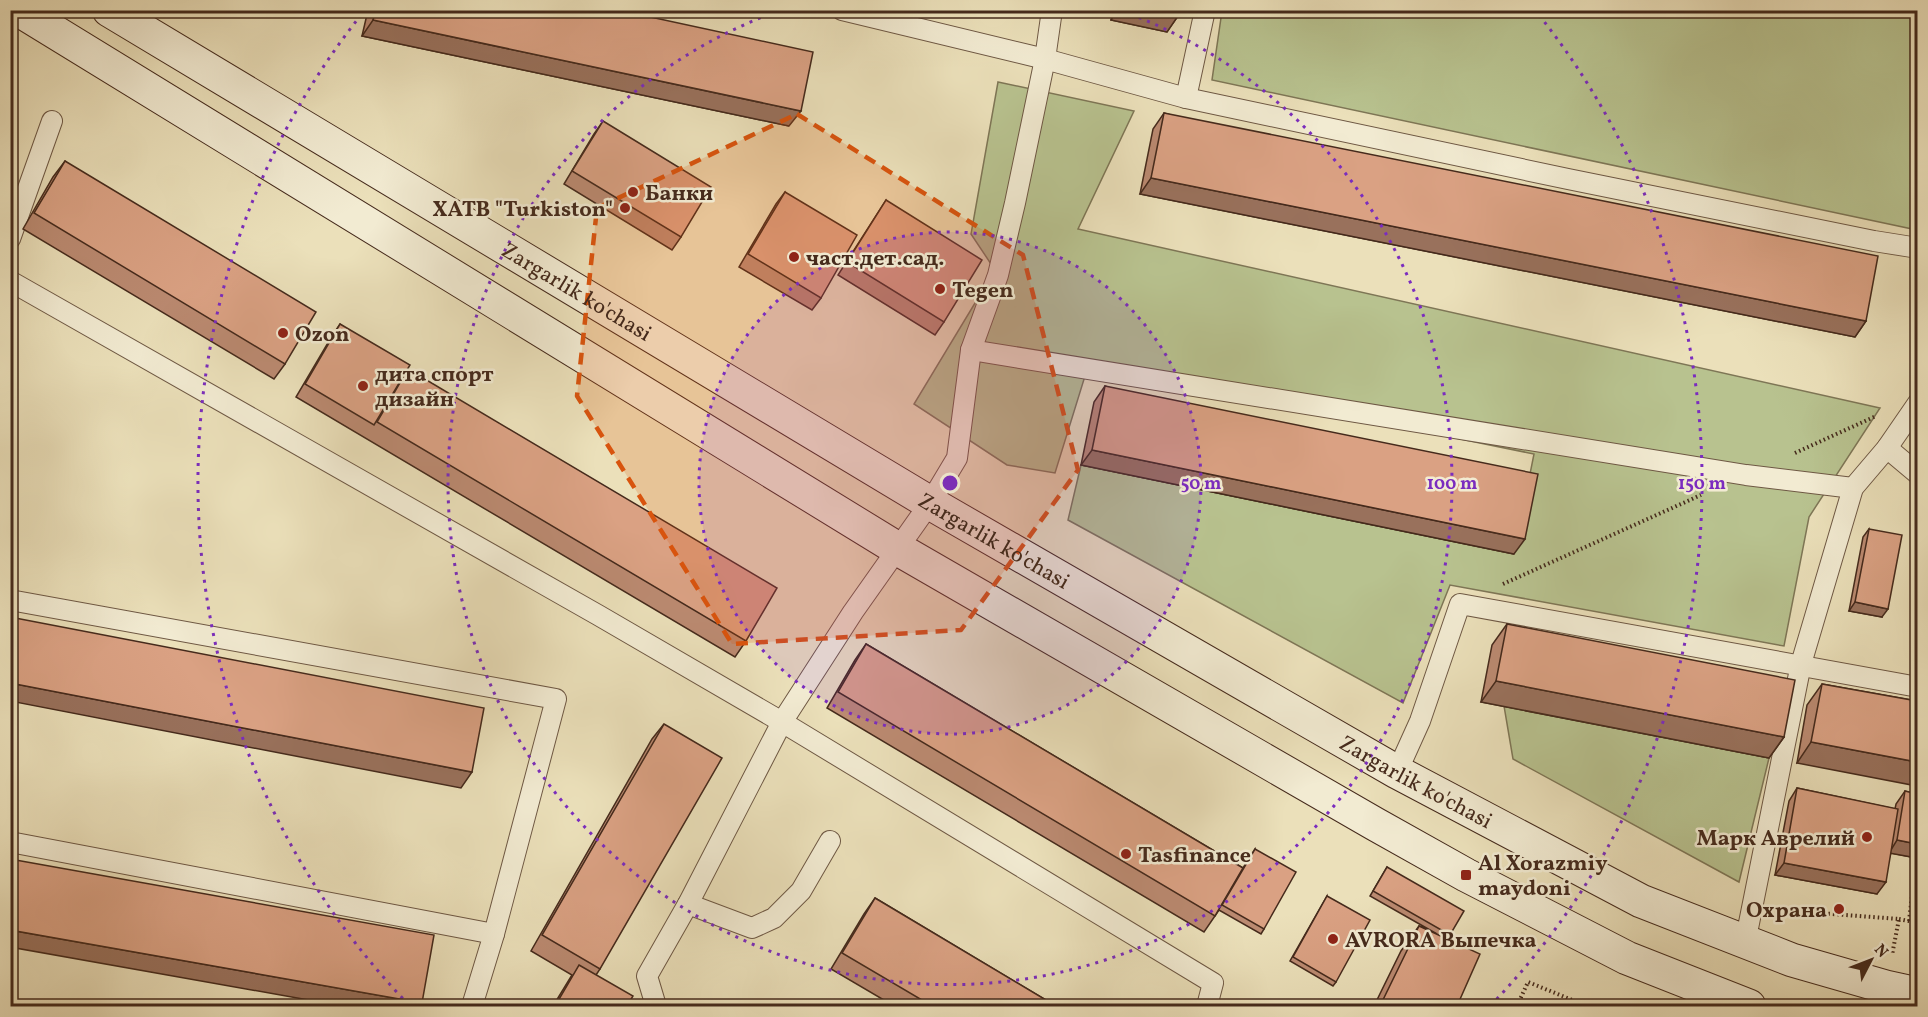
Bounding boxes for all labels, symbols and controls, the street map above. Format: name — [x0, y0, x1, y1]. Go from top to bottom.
place label: Банки — [645, 179, 713, 210]
marker: Банки — [626, 185, 640, 199]
place label: XATB "Turkiston" — [432, 195, 613, 226]
marker: XATB "Turkiston" — [618, 201, 632, 215]
street label: Zargarlik ko'chasi — [495, 236, 657, 350]
place label: част.дет.сад. — [806, 244, 944, 275]
marker: част.дет.сад. — [787, 250, 801, 264]
place label: Tegen — [952, 276, 1014, 307]
marker: Tegen — [933, 282, 947, 296]
place label: Ozon — [295, 320, 350, 351]
marker: Ozon — [276, 326, 290, 340]
place label: дита спорт дизайн — [375, 360, 494, 416]
marker: дита спорт дизайн — [356, 379, 370, 393]
text: 50 m — [1181, 472, 1221, 497]
text: 100 m — [1427, 472, 1477, 497]
text: 150 m — [1678, 472, 1726, 497]
centre of rings — [940, 473, 960, 493]
street label: Zargarlik ko'chasi — [911, 486, 1075, 598]
street label: Zargarlik ko'chasi — [1333, 729, 1497, 838]
place label: Марк Аврелий — [1696, 824, 1855, 855]
marker: Марк Аврелий — [1860, 830, 1874, 844]
place label: Tasfinance — [1138, 841, 1251, 872]
marker: Tasfinance — [1119, 847, 1133, 861]
place label: Al Xorazmiy maydoni — [1478, 849, 1608, 905]
marker: Al Xorazmiy maydoni — [1459, 868, 1473, 882]
place label: Охрана — [1746, 896, 1827, 927]
marker: Охрана — [1832, 902, 1846, 916]
place label: AVRORA Выпечка — [1345, 926, 1537, 957]
north arrow — [1841, 930, 1901, 990]
marker: AVRORA Выпечка — [1326, 932, 1340, 946]
text: N — [1869, 940, 1893, 963]

